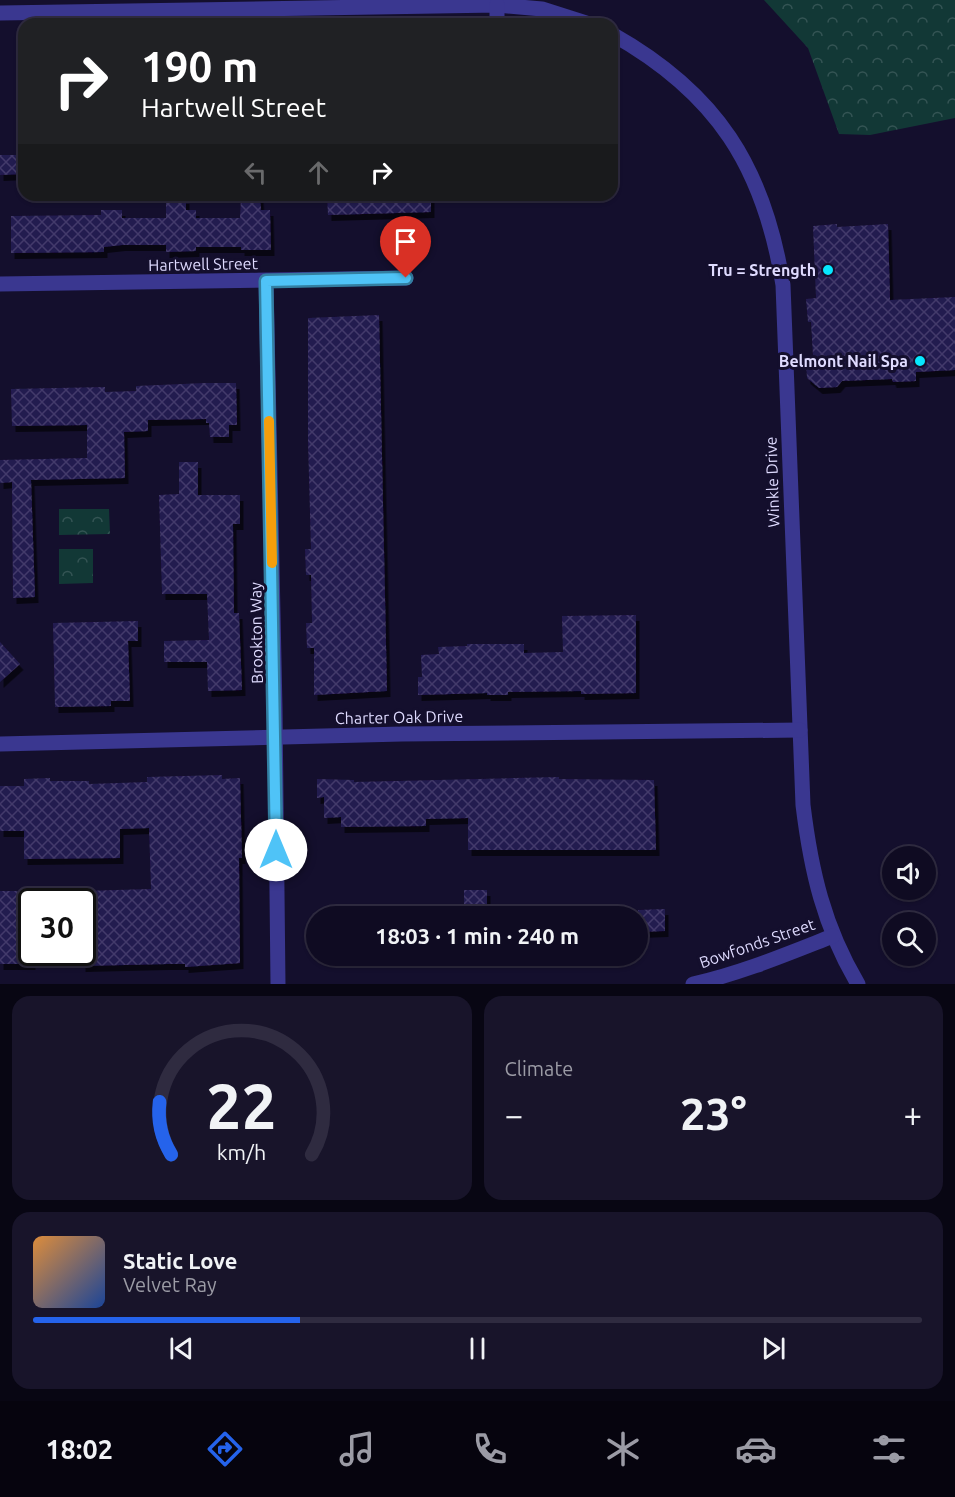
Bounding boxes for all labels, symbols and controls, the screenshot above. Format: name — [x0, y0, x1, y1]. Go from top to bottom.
icon: right — [42, 42, 120, 120]
text: 190 m — [141, 43, 258, 90]
text: Hartwell Street — [141, 92, 326, 122]
icon: left — [239, 156, 272, 189]
icon: ahead — [302, 156, 335, 189]
icon: right — [365, 156, 398, 189]
pin — [380, 216, 431, 278]
icon: arrive — [389, 225, 422, 258]
street label: Hartwell Street — [148, 254, 259, 274]
place label: Tru = Strength — [708, 261, 816, 279]
marker: Tru = Strength — [821, 263, 835, 277]
place label: Belmont Nail Spa — [779, 352, 908, 370]
marker: Belmont Nail Spa — [913, 354, 927, 368]
street label: Winkle Drive — [761, 436, 783, 528]
street label: Brookton Way — [246, 582, 266, 684]
street label: Charter Oak Drive — [335, 707, 463, 727]
position arrow — [244, 818, 308, 882]
map controls — [882, 846, 936, 966]
button: sound — [882, 846, 936, 900]
speed limit sign: 30 — [18, 888, 96, 966]
button: search — [882, 912, 936, 966]
street label: Bowfonds Street — [697, 915, 818, 971]
text: 18:03 · 1 min · 240 m — [375, 923, 579, 948]
text: Climate — [505, 1057, 573, 1080]
text: 22 — [207, 1071, 277, 1141]
text: 23° — [680, 1088, 747, 1139]
text: − — [505, 1096, 523, 1133]
text: + — [903, 1096, 922, 1133]
text: km/h — [217, 1140, 266, 1164]
text: Static Love — [123, 1248, 238, 1273]
text: Velvet Ray — [123, 1273, 217, 1296]
icon: previous — [165, 1332, 198, 1365]
icon: pause — [461, 1332, 494, 1365]
icon: next — [757, 1332, 790, 1365]
icon: directions — [204, 1428, 246, 1470]
icon: music — [336, 1428, 378, 1470]
icon: phone — [469, 1428, 511, 1470]
icon: climate — [602, 1428, 644, 1470]
icon: car — [735, 1428, 777, 1470]
icon: filters — [868, 1428, 910, 1470]
text: 18:02 — [45, 1434, 113, 1464]

